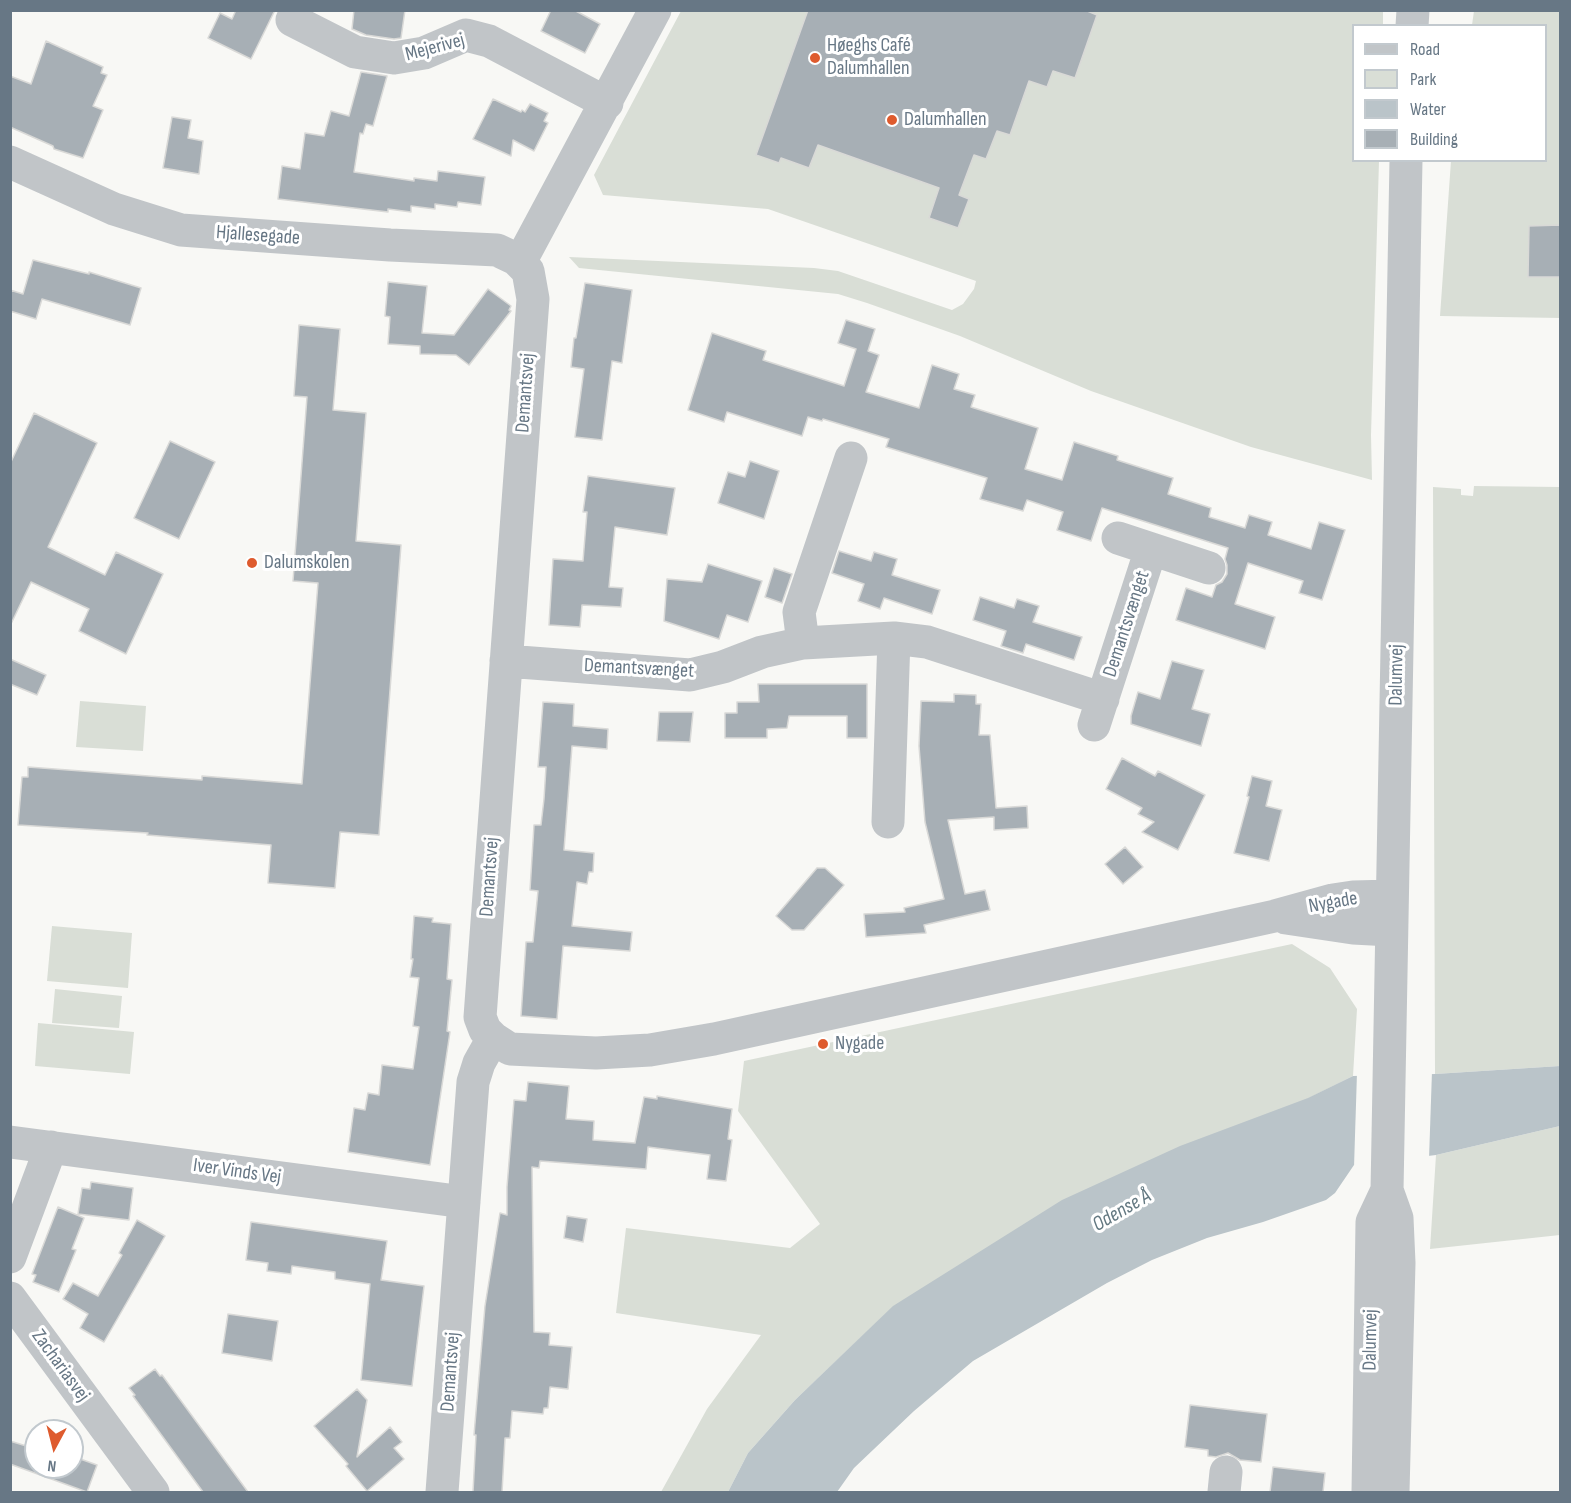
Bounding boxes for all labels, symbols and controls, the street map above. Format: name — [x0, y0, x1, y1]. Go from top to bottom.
legend — [1352, 24, 1547, 162]
street label: Mejerivej — [403, 29, 467, 67]
place label: Høeghs Café Dalumhallen — [827, 34, 911, 81]
text: Road — [1410, 39, 1440, 60]
marker: Høeghs Café Dalumhallen — [808, 51, 822, 65]
text: Park — [1410, 69, 1436, 90]
text: Water — [1410, 99, 1446, 120]
place label: Dalumhallen — [904, 108, 987, 132]
marker: Dalumhallen — [885, 113, 899, 127]
text: Building — [1410, 129, 1458, 150]
street label: Hjallesegade — [215, 221, 301, 251]
street label: Demantsvej — [511, 353, 541, 433]
place label: Dalumskolen — [264, 551, 349, 575]
marker: Dalumskolen — [245, 556, 259, 570]
street label: Demantsvænget — [1099, 568, 1155, 680]
street label: Dalumvej — [1384, 644, 1410, 706]
street label: Demantsvænget — [583, 654, 695, 684]
street label: Demantsvej — [475, 837, 505, 917]
street label: Nygade — [1307, 887, 1359, 919]
place label: Nygade — [835, 1032, 884, 1056]
marker: Nygade — [816, 1037, 830, 1051]
street label: Iver Vinds Vej — [191, 1154, 283, 1190]
water label: Odense Å — [1088, 1184, 1156, 1238]
street label: Dalumvej — [1358, 1309, 1384, 1371]
street label: Zachariasvej — [26, 1325, 94, 1407]
street label: Demantsvej — [436, 1332, 466, 1412]
north arrow — [24, 1419, 84, 1479]
text: N — [47, 1455, 57, 1475]

